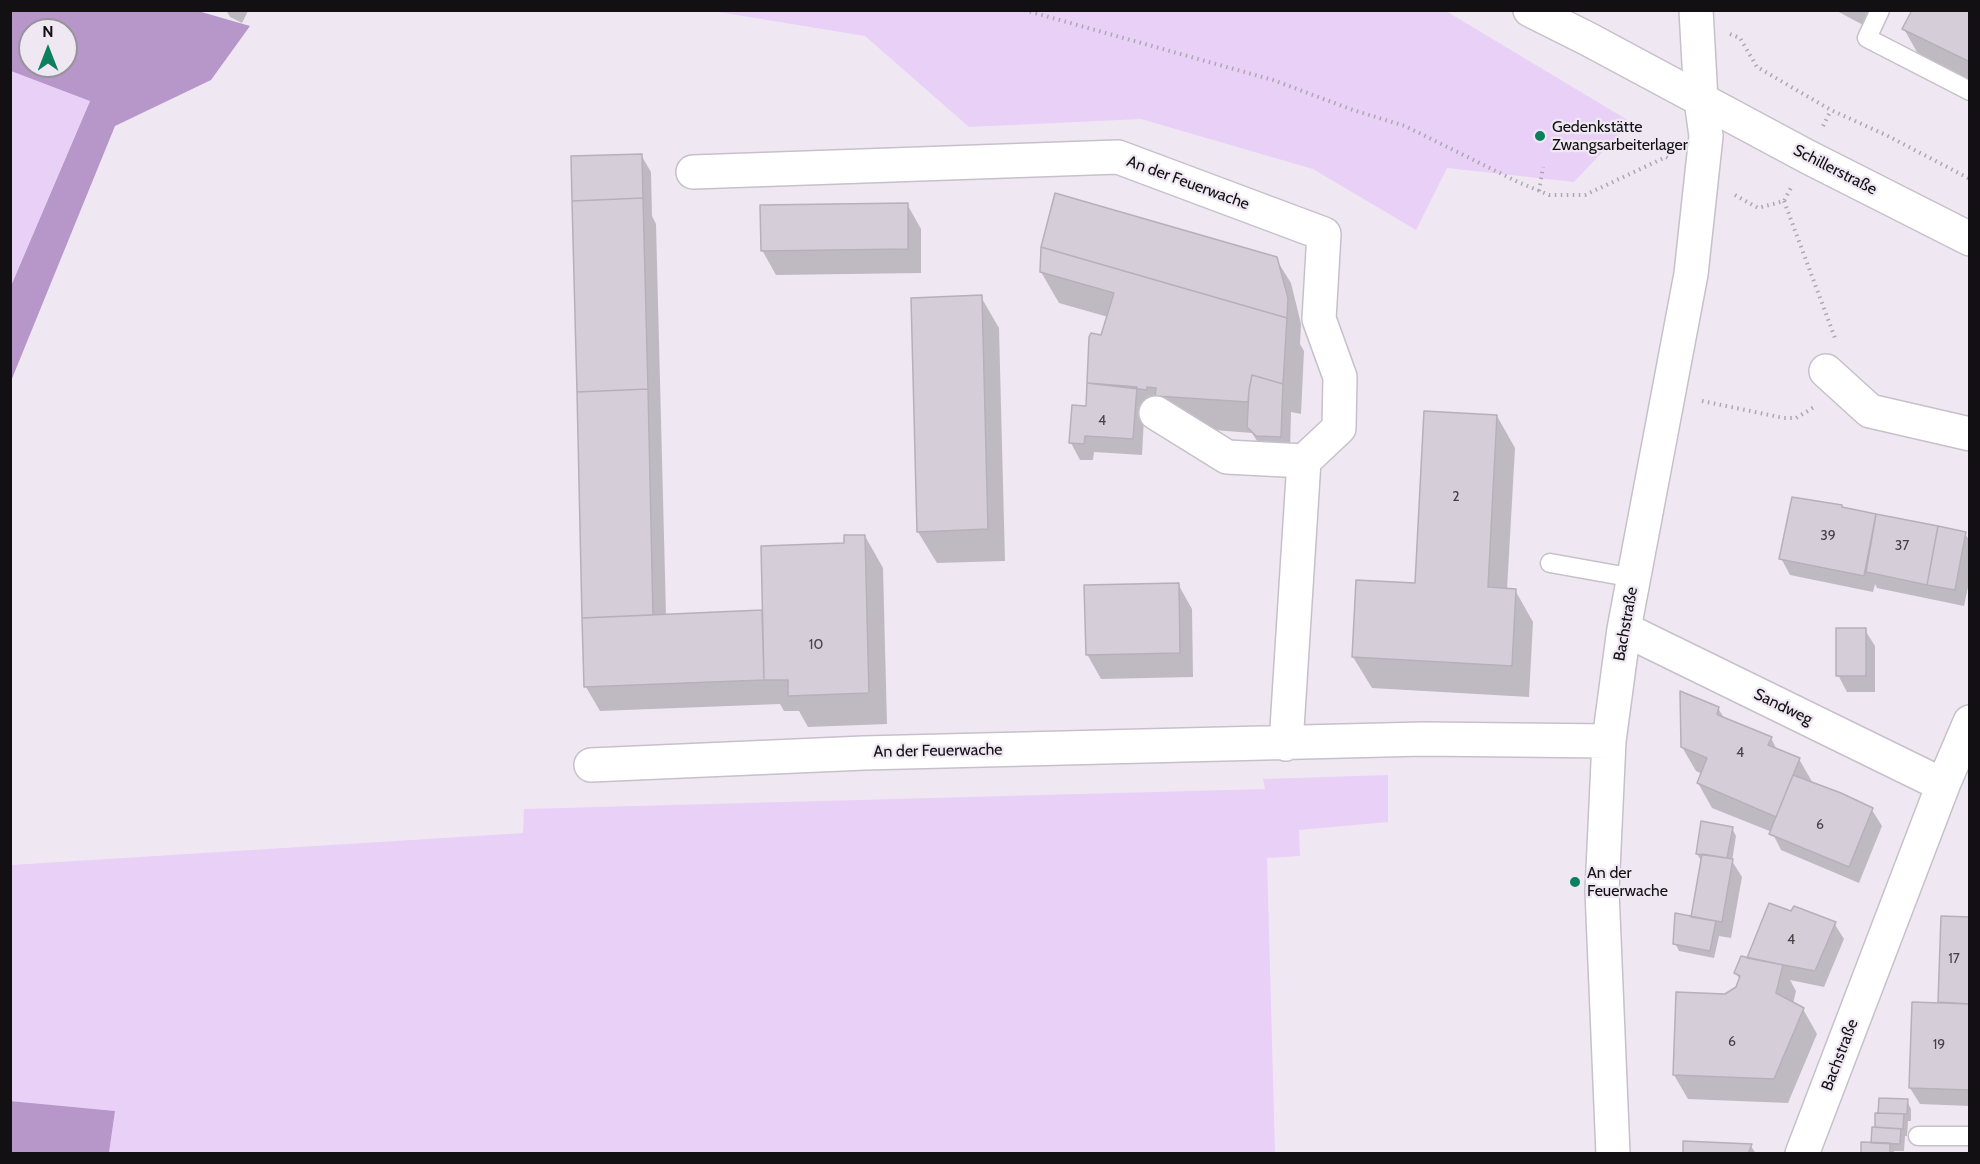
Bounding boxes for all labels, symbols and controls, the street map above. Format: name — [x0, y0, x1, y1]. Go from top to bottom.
north arrow — [18, 18, 78, 78]
text: N — [42, 22, 54, 41]
place label: Gedenkstätte Zwangsarbeiterlager — [1552, 117, 1688, 155]
marker: Gedenkstätte Zwangsarbeiterlager — [1533, 129, 1547, 143]
street label: Schillerstraße — [1790, 141, 1880, 199]
street label: An der Feuerwache — [1124, 152, 1252, 214]
house number: 4 — [1098, 413, 1106, 429]
house number: 2 — [1452, 489, 1460, 505]
house number: 39 — [1820, 528, 1836, 544]
house number: 37 — [1895, 538, 1909, 554]
street label: Bachstraße — [1610, 585, 1642, 663]
house number: 10 — [809, 637, 823, 653]
street label: Sandweg — [1751, 685, 1815, 729]
street label: An der Feuerwache — [873, 740, 1003, 762]
house number: 4 — [1736, 745, 1744, 761]
house number: 6 — [1816, 817, 1824, 833]
place label: An der Feuerwache — [1587, 863, 1668, 901]
marker: An der Feuerwache — [1568, 875, 1582, 889]
house number: 4 — [1787, 932, 1795, 948]
house number: 17 — [1948, 951, 1960, 967]
street label: Bachstraße — [1818, 1016, 1862, 1094]
house number: 6 — [1728, 1034, 1736, 1050]
house number: 19 — [1933, 1037, 1945, 1053]

